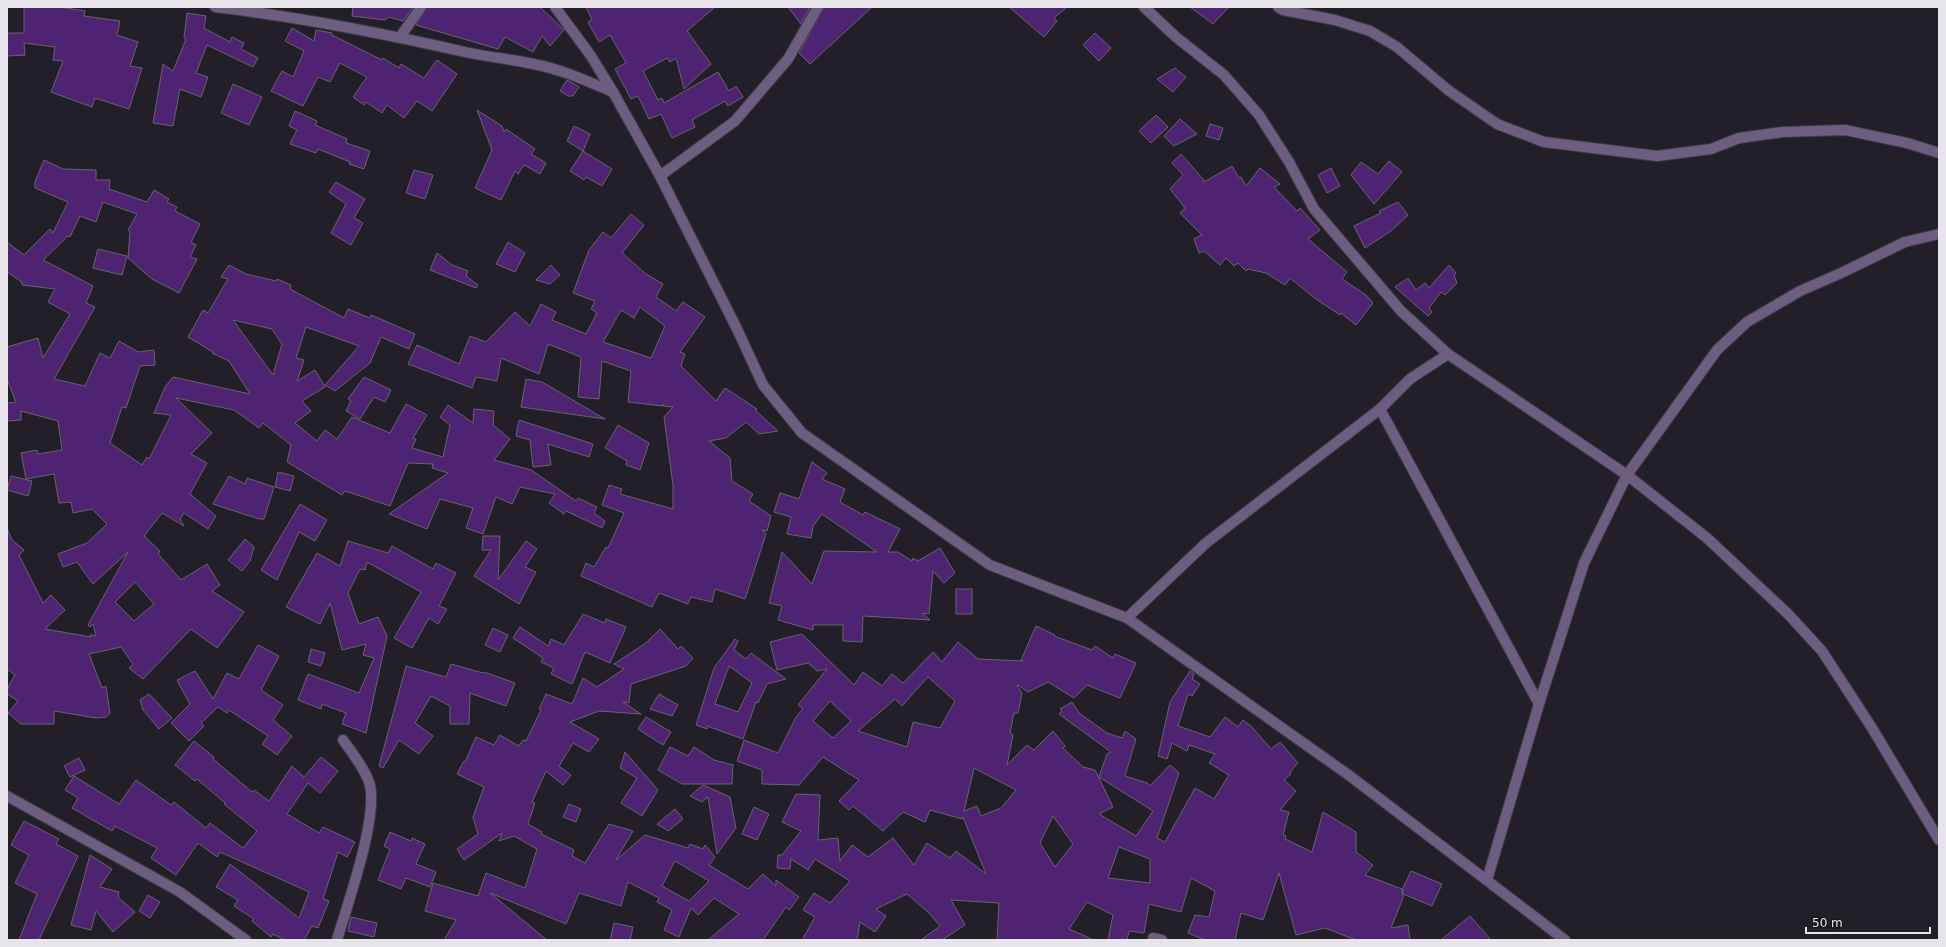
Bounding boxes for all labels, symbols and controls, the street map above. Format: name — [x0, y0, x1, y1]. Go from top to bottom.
scale bar — [1806, 909, 1930, 935]
text: 50 m — [1812, 916, 1843, 930]

